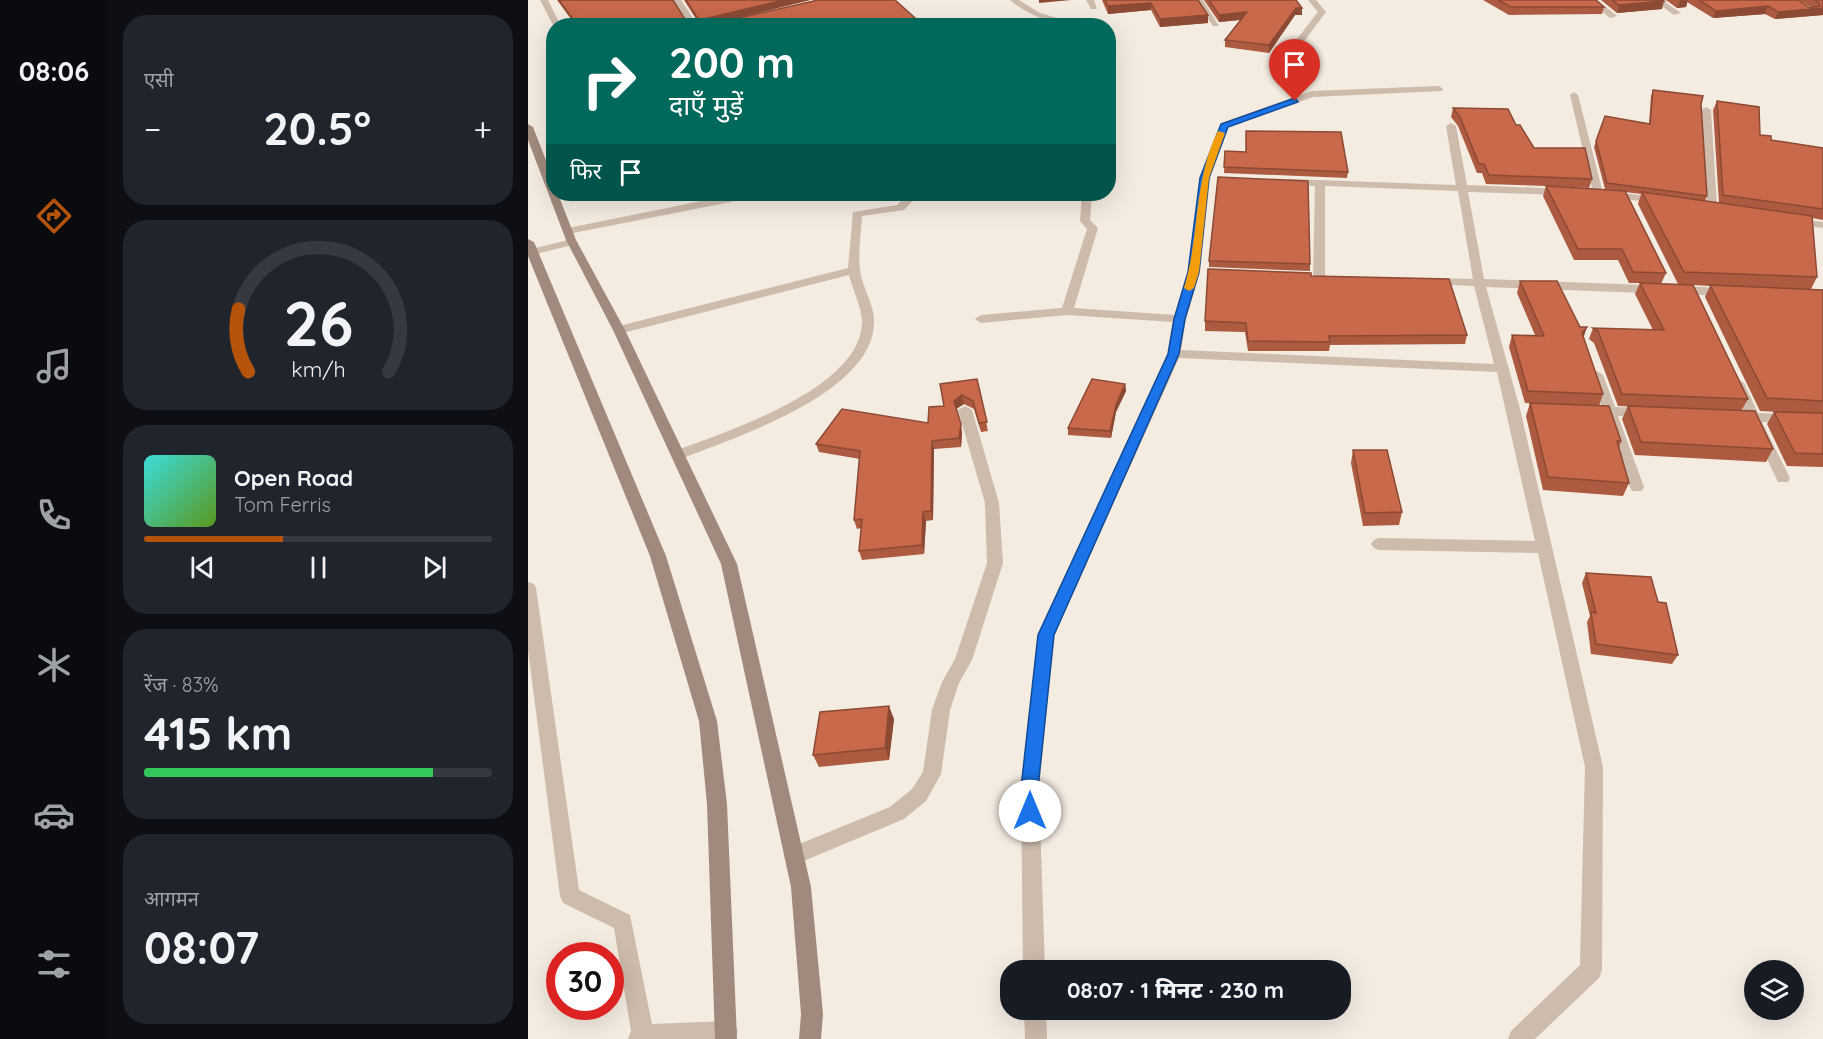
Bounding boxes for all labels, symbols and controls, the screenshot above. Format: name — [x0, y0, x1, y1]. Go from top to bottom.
text: 200 m — [669, 36, 795, 89]
pin — [1269, 39, 1320, 101]
icon: right — [570, 42, 648, 120]
icon: arrive — [1278, 48, 1311, 81]
text: 08:06 — [19, 54, 89, 88]
text: एसी — [144, 67, 174, 92]
text: दाएँ मुड़ें — [669, 88, 743, 122]
text: 20.5° — [263, 100, 371, 156]
text: − — [144, 108, 161, 149]
text: + — [473, 108, 492, 149]
icon: arrive — [614, 156, 647, 189]
text: फिर — [570, 157, 602, 185]
icon: directions — [33, 195, 75, 237]
text: 26 — [283, 284, 353, 362]
icon: music — [33, 345, 75, 387]
text: km/h — [291, 356, 345, 382]
text: Open Road — [234, 464, 353, 492]
text: Tom Ferris — [234, 492, 331, 517]
icon: phone — [33, 494, 75, 536]
icon: previous — [186, 551, 219, 584]
icon: pause — [302, 551, 335, 584]
icon: next — [418, 551, 451, 584]
icon: climate — [33, 644, 75, 686]
text: रेंज · 83% — [144, 672, 219, 697]
text: 415 km — [144, 705, 292, 761]
position arrow — [998, 779, 1062, 843]
icon: car — [33, 794, 75, 836]
text: आगमन — [144, 886, 199, 911]
text: 08:07 — [144, 919, 259, 975]
speed limit sign: 30 — [546, 942, 624, 1020]
icon: filters — [33, 943, 75, 985]
map controls — [1744, 960, 1804, 1020]
button: layers — [1744, 960, 1804, 1020]
text: 08:07 · 1 मिनट · 230 m — [1067, 976, 1284, 1004]

